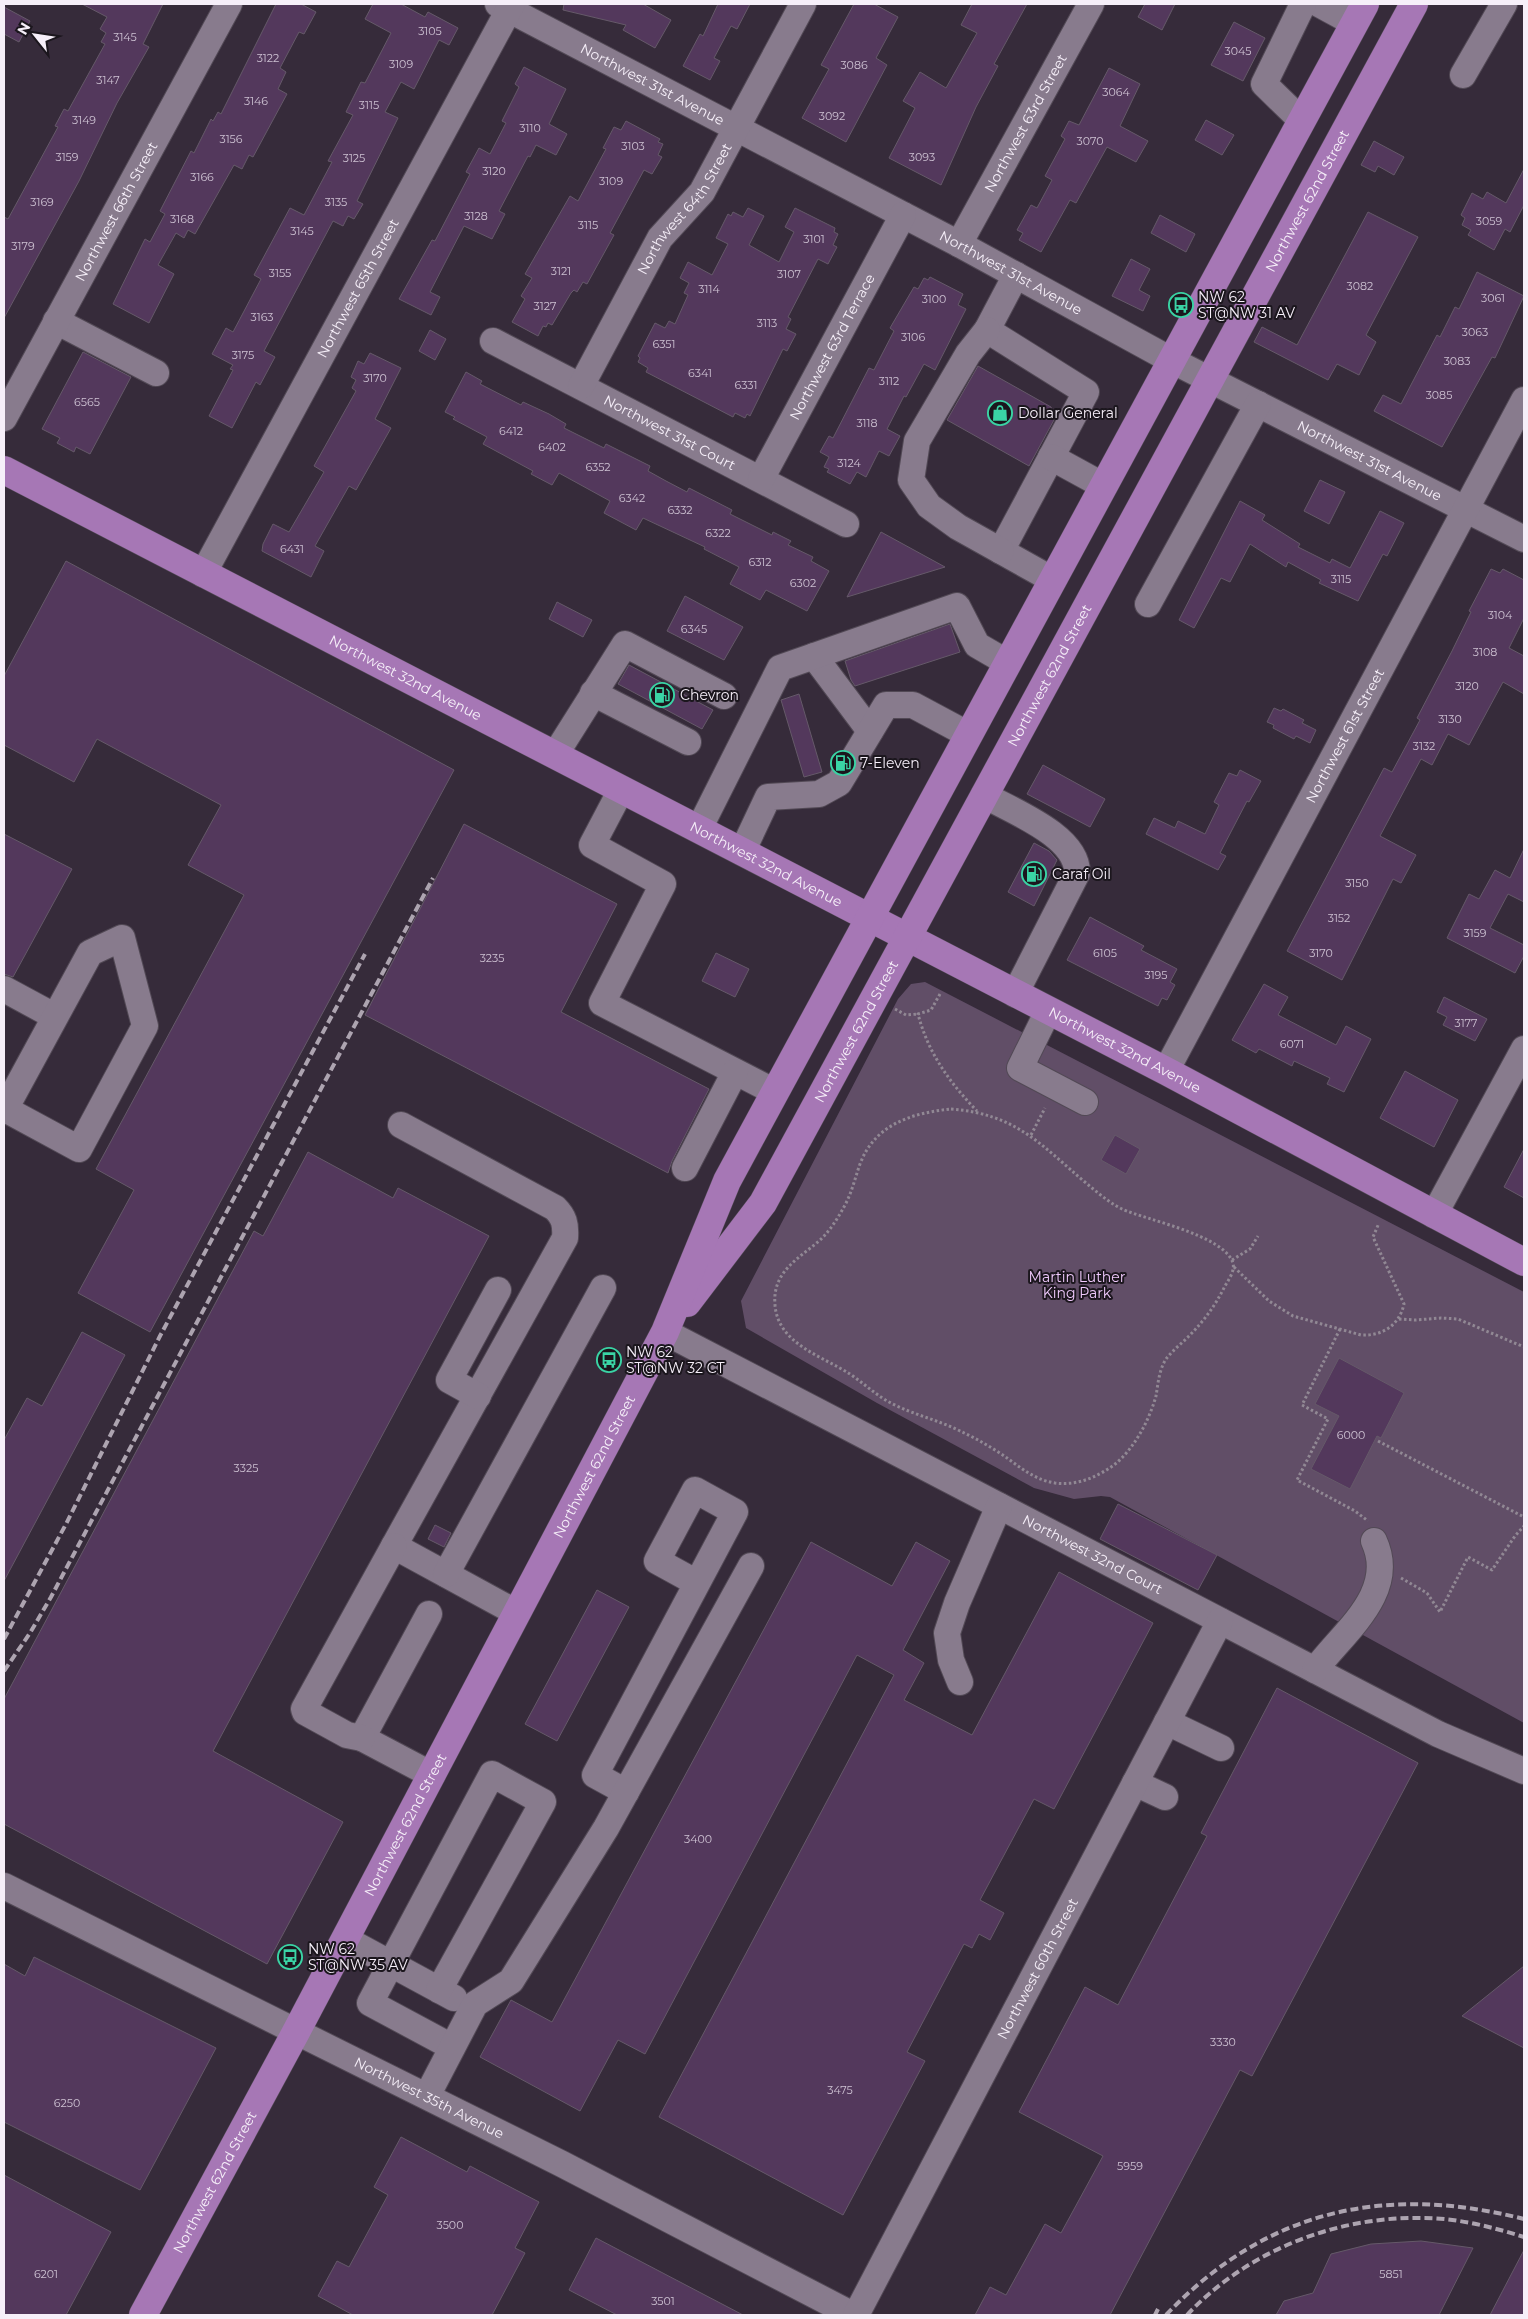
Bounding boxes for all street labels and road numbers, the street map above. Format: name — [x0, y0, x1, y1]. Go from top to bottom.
street label: Northwest 31st Avenue — [577, 39, 727, 129]
street label: Northwest 63rd Street — [980, 50, 1071, 195]
street label: Northwest 62nd Street — [1261, 126, 1353, 275]
street label: Northwest 66th Street — [71, 138, 162, 284]
street label: Northwest 64th Street — [633, 140, 736, 278]
street label: Northwest 65th Street — [313, 215, 403, 361]
street label: Northwest 31st Avenue — [937, 226, 1085, 319]
street label: Northwest 63rd Terrace — [785, 271, 879, 423]
street label: Northwest 31st Court — [601, 391, 739, 474]
street label: Northwest 31st Avenue — [1294, 416, 1445, 505]
street label: Northwest 62nd Street — [1004, 601, 1096, 750]
street label: Northwest 32nd Avenue — [326, 631, 485, 724]
street label: Northwest 61st Street — [1302, 665, 1388, 806]
street label: Northwest 32nd Avenue — [687, 817, 845, 911]
street label: Northwest 62nd Street — [810, 957, 902, 1106]
street label: Northwest 32nd Avenue — [1046, 1003, 1204, 1097]
street label: Northwest 62nd Street — [549, 1392, 639, 1541]
street label: Northwest 32nd Court — [1019, 1511, 1166, 1598]
street label: Northwest 62nd Street — [360, 1750, 451, 1899]
street label: Northwest 60th Street — [993, 1895, 1082, 2042]
street label: Northwest 35th Avenue — [351, 2053, 507, 2143]
street label: Northwest 62nd Street — [169, 2108, 261, 2257]

